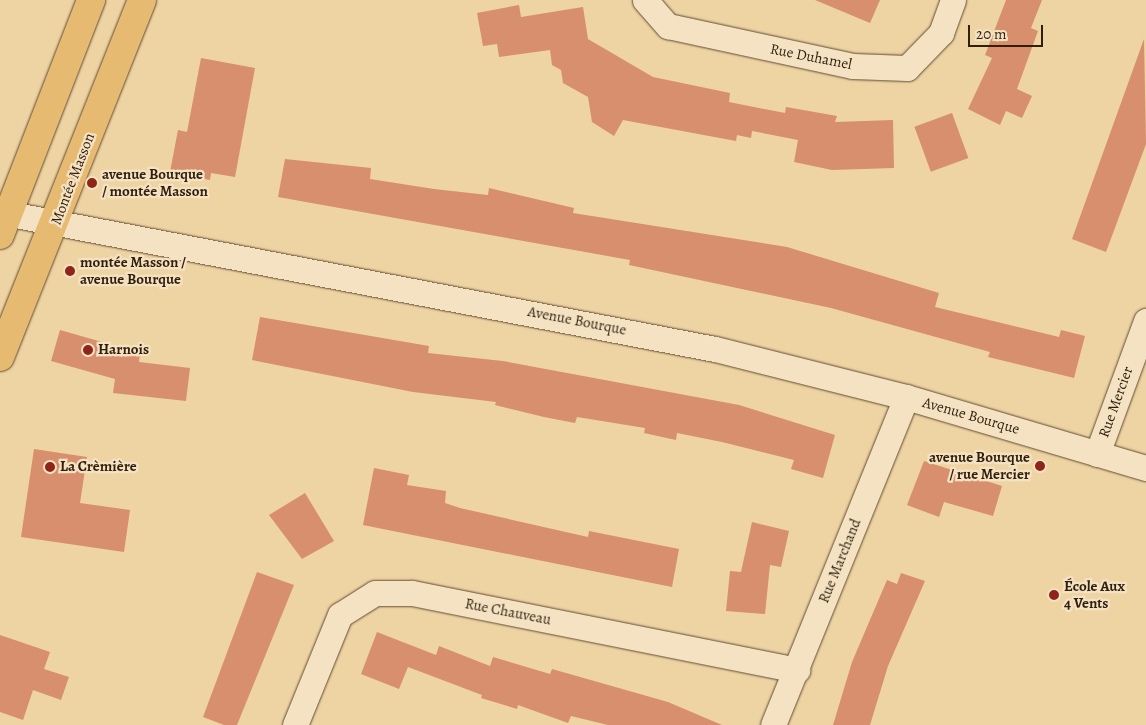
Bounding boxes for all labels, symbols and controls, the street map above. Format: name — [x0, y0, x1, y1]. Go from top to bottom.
scale bar — [971, 15, 1046, 47]
text: 20 m — [976, 24, 1007, 44]
street label: Rue Duhamel — [769, 40, 853, 74]
street label: Montée Masson — [47, 131, 99, 227]
place label: avenue Bourque / montée Masson — [102, 165, 208, 200]
marker: avenue Bourque / montée Masson — [86, 177, 98, 189]
place label: montée Masson / avenue Bourque — [80, 253, 186, 288]
marker: montée Masson / avenue Bourque — [64, 265, 76, 277]
street label: Avenue Bourque — [526, 303, 628, 339]
place label: Harnois — [98, 341, 149, 359]
marker: Harnois — [82, 344, 94, 356]
street label: Rue Mercier — [1095, 364, 1137, 440]
street label: Avenue Bourque — [920, 394, 1022, 438]
place label: avenue Bourque / rue Mercier — [929, 448, 1030, 483]
place label: La Crèmière — [60, 458, 137, 476]
marker: avenue Bourque / rue Mercier — [1034, 460, 1046, 472]
marker: La Crèmière — [44, 461, 56, 473]
street label: Rue Marchand — [815, 516, 865, 606]
place label: École Aux 4 Vents — [1064, 577, 1125, 612]
marker: École Aux 4 Vents — [1048, 589, 1060, 601]
street label: Rue Chauveau — [463, 595, 553, 629]

